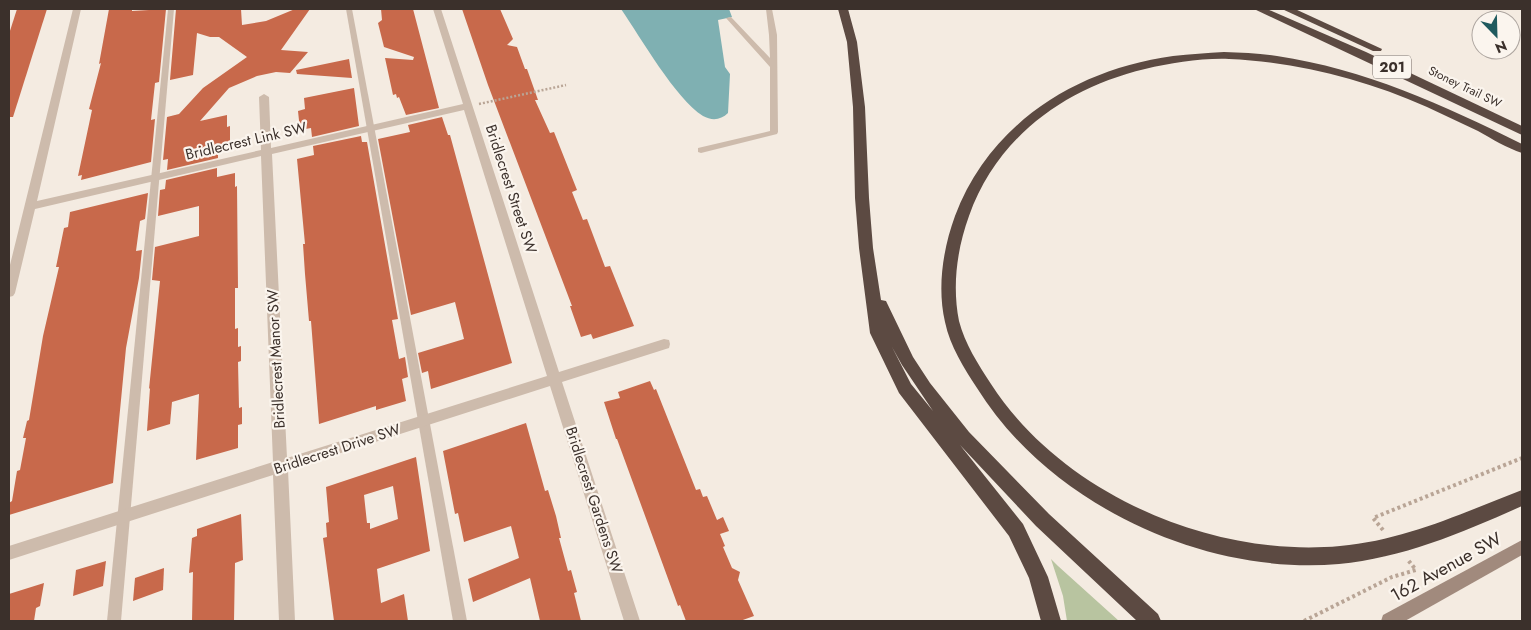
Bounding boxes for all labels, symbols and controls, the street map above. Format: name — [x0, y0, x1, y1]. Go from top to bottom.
north arrow — [1471, 10, 1521, 60]
text: N — [1492, 36, 1510, 58]
road number: 201 — [1373, 56, 1411, 78]
street label: Stoney Trail SW — [1425, 61, 1505, 113]
street label: Bridlecrest Link SW — [183, 116, 309, 166]
street label: Bridlecrest Street SW — [480, 122, 542, 256]
street label: Bridlecrest Manor SW — [261, 289, 291, 429]
street label: Bridlecrest Drive SW — [271, 418, 403, 480]
street label: Bridlecrest Gardens SW — [560, 424, 628, 576]
street label: 162 Avenue SW — [1386, 526, 1506, 608]

